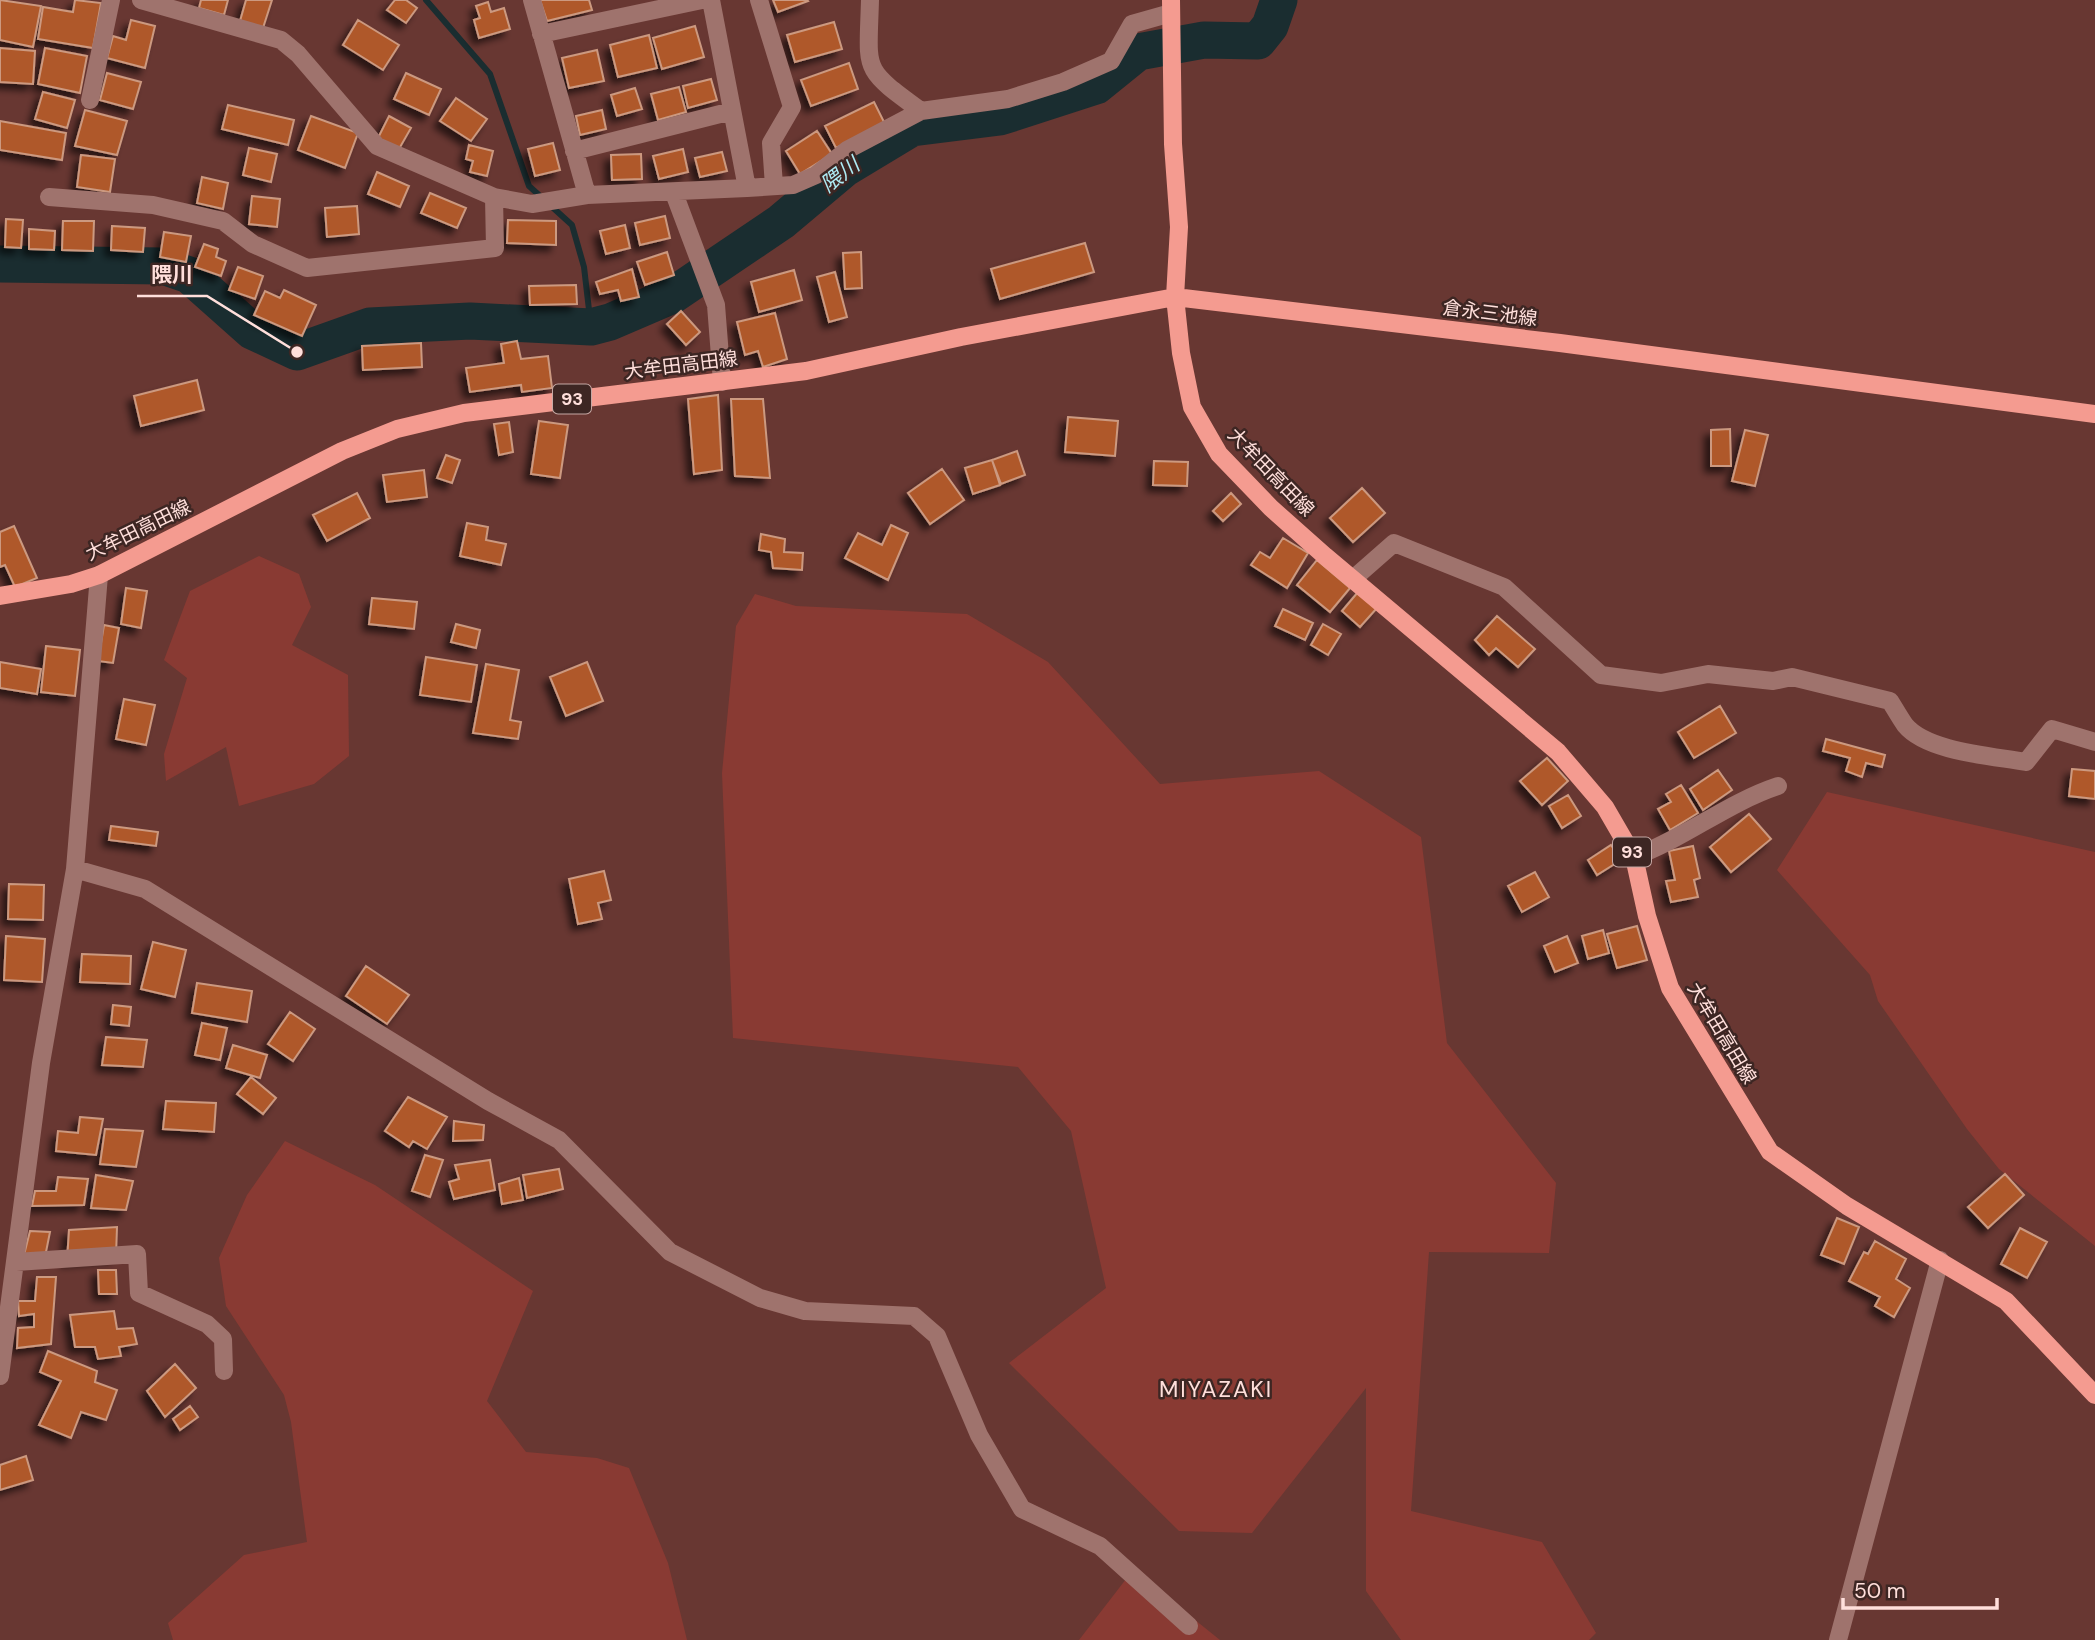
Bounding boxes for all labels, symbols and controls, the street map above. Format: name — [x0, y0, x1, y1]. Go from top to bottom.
water label: 隈川 — [815, 150, 867, 199]
callout: 隈川 — [137, 254, 207, 296]
text: 隈川 — [151, 261, 193, 289]
street label: 倉永三池線 — [1441, 295, 1539, 331]
street label: 大牟田高田線 — [623, 346, 739, 384]
road number: 93 — [553, 384, 591, 414]
street label: 大牟田高田線 — [1222, 422, 1320, 522]
street label: 大牟田高田線 — [81, 494, 195, 566]
road number: 93 — [1613, 838, 1651, 866]
street label: 大牟田高田線 — [1682, 978, 1762, 1088]
district label: MIYAZAKI — [1159, 1374, 1273, 1404]
scale bar — [1843, 1566, 1997, 1610]
text: 50 m — [1854, 1577, 1905, 1605]

